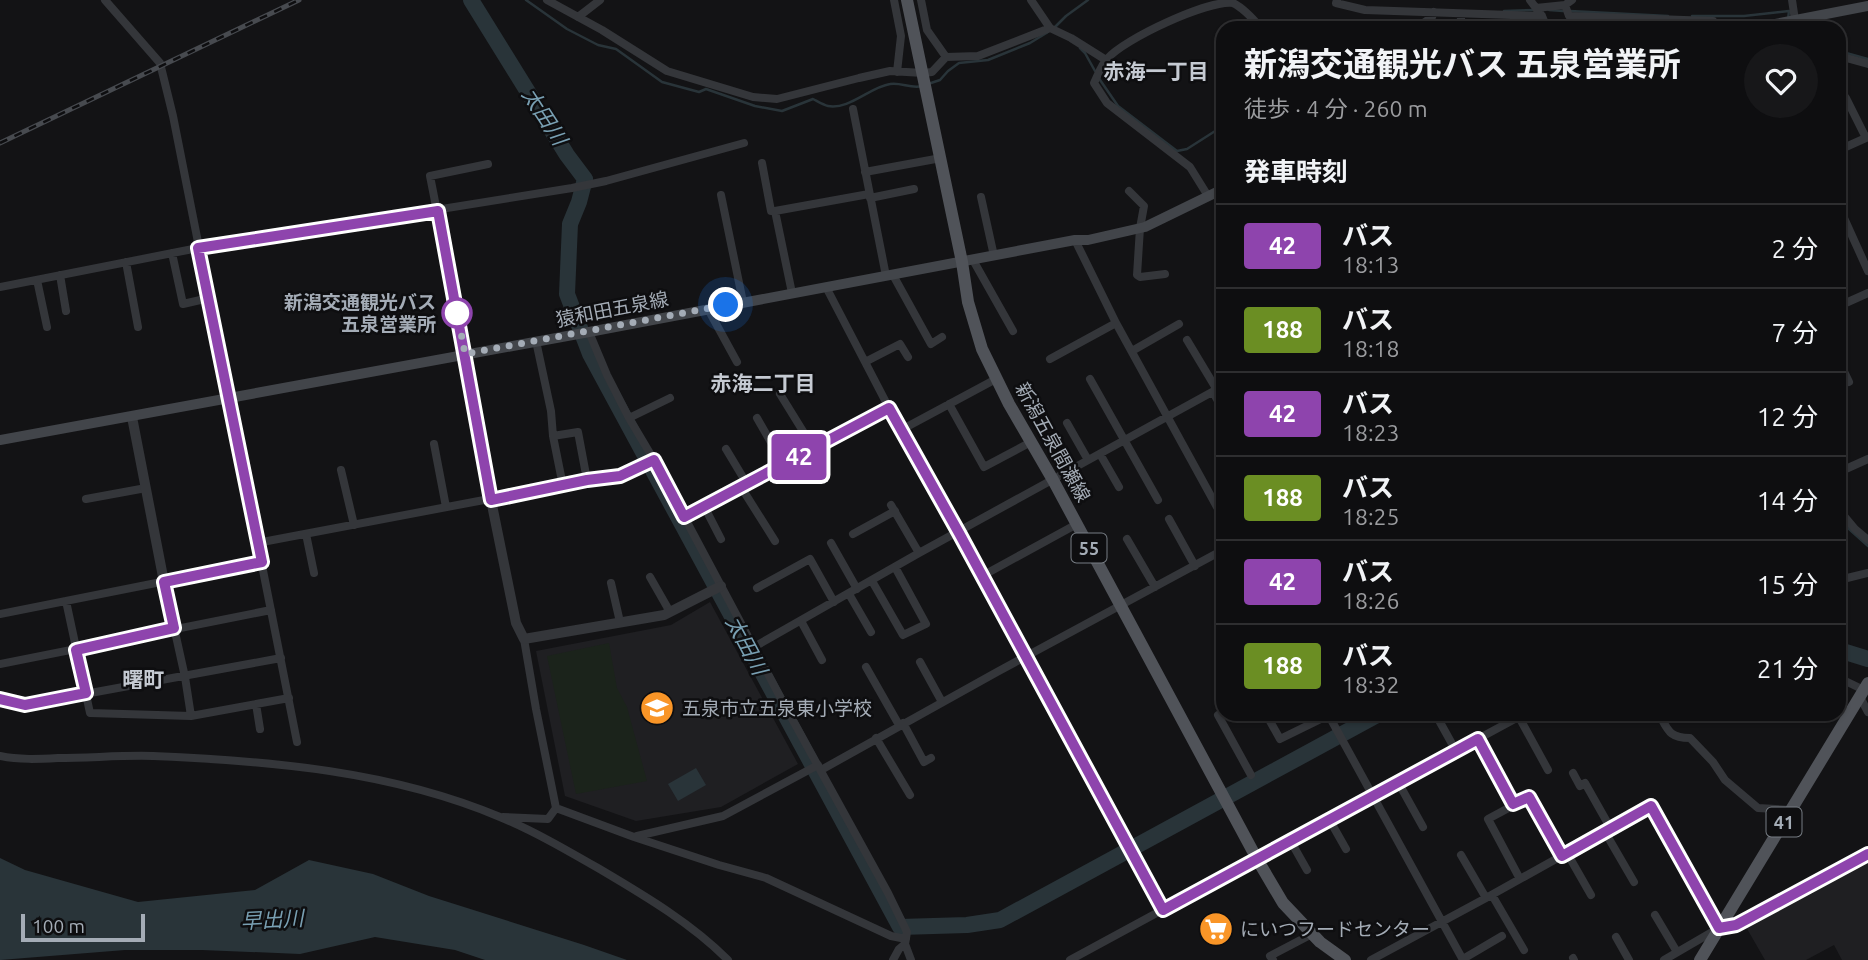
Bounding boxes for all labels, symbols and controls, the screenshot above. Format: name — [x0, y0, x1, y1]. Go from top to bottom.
button: heart — [1744, 44, 1818, 118]
text: 新潟交通観光バス 五泉営業所 — [1244, 45, 1681, 82]
district label: 赤海一丁目 — [1104, 59, 1209, 83]
water label: 太田川 — [518, 83, 573, 151]
text: 徒歩 · 4 分 · 260 m — [1244, 96, 1428, 121]
text: 発車時刻 — [1244, 157, 1348, 186]
text: バス — [1342, 221, 1394, 250]
text: 42 — [1269, 232, 1296, 259]
text: 2 分 — [1771, 234, 1818, 263]
text: 18:13 — [1342, 252, 1400, 277]
street label: 猿和田五泉線 — [554, 287, 670, 331]
your location — [708, 287, 743, 322]
place label: 新潟交通観光バス 五泉営業所 — [284, 291, 436, 335]
marker: 新潟交通観光バス 五泉営業所 — [442, 298, 472, 328]
text: バス — [1342, 305, 1394, 334]
text: 188 — [1262, 316, 1303, 343]
text: 7 分 — [1771, 318, 1818, 347]
text: 18:18 — [1342, 336, 1400, 361]
district label: 赤海二丁目 — [711, 371, 816, 395]
street label: 新潟五泉間瀬線 — [1011, 378, 1095, 506]
text: バス — [1342, 389, 1394, 418]
text: 42 — [1269, 400, 1296, 427]
text: 12 分 — [1757, 402, 1818, 431]
text: 18:23 — [1342, 420, 1400, 445]
line badge: 42 — [768, 434, 830, 480]
text: 42 — [785, 443, 813, 470]
text: バス — [1342, 473, 1394, 502]
text: 188 — [1262, 484, 1303, 511]
text: 14 分 — [1757, 486, 1818, 515]
text: 18:25 — [1342, 504, 1400, 529]
road number: 55 — [1072, 534, 1106, 562]
text: バス — [1342, 557, 1394, 586]
text: 42 — [1269, 568, 1296, 595]
text: 15 分 — [1757, 570, 1818, 599]
text: 18:26 — [1342, 588, 1400, 613]
water label: 太田川 — [722, 612, 773, 680]
text: バス — [1342, 641, 1394, 670]
text: 188 — [1262, 652, 1303, 679]
text: 21 分 — [1757, 654, 1818, 683]
district label: 曙町 — [122, 667, 164, 691]
text: 18:32 — [1342, 672, 1400, 697]
school or university icon: 五泉市立五泉東小学校 — [638, 689, 676, 727]
place label: 五泉市立五泉東小学校 — [682, 697, 872, 719]
road number: 41 — [1766, 808, 1802, 836]
water label: 早出川 — [240, 905, 306, 933]
supermarket icon: にいつフードセンター — [1197, 910, 1235, 948]
scale bar — [21, 911, 145, 943]
text: 100 m — [32, 915, 85, 937]
place label: にいつフードセンター — [1240, 918, 1430, 940]

